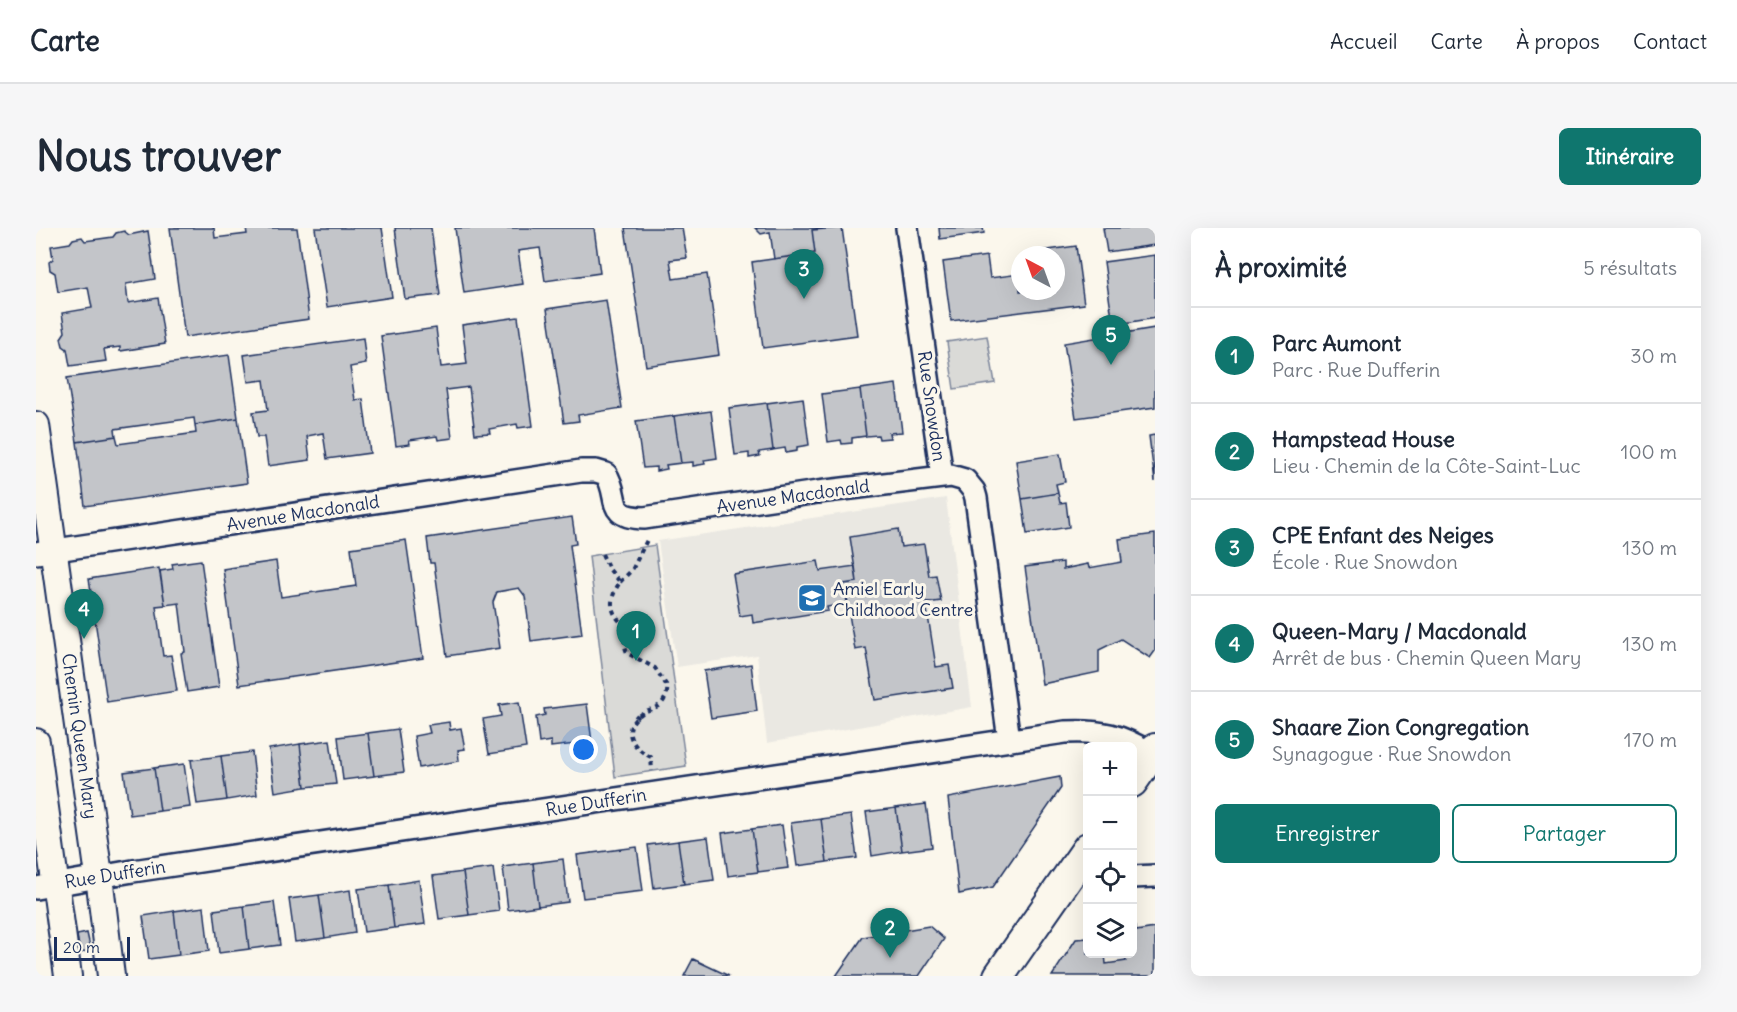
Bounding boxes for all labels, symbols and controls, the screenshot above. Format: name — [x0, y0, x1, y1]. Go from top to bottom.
text: Carte — [30, 23, 100, 59]
text: Accueil — [1330, 28, 1398, 55]
text: Carte — [1431, 28, 1483, 55]
text: À propos — [1516, 28, 1600, 55]
text: Contact — [1633, 28, 1707, 55]
button: Itinéraire — [1559, 128, 1701, 185]
text: Nous trouver — [36, 130, 281, 182]
north arrow — [1011, 246, 1065, 300]
pin: 3 — [784, 250, 824, 299]
text: À proximité — [1215, 251, 1347, 284]
text: 5 résultats — [1583, 255, 1677, 280]
pin: 5 — [1092, 316, 1130, 365]
text: Parc Aumont — [1272, 329, 1401, 357]
text: 1 — [1231, 343, 1238, 368]
text: 30 m — [1630, 343, 1677, 368]
street label: Rue Snowdon — [913, 349, 951, 463]
text: Parc · Rue Dufferin — [1272, 357, 1440, 382]
text: Hampstead House — [1272, 425, 1455, 453]
text: 2 — [1229, 439, 1240, 464]
text: 100 m — [1620, 439, 1677, 464]
text: Lieu · Chemin de la Côte-Saint-Luc — [1272, 453, 1581, 478]
street label: Avenue Macdonald — [715, 474, 871, 518]
street label: Avenue Macdonald — [225, 490, 381, 536]
text: CPE Enfant des Neiges — [1272, 521, 1494, 549]
text: 3 — [1229, 535, 1240, 560]
text: 130 m — [1622, 535, 1677, 560]
text: École · Rue Snowdon — [1272, 549, 1458, 574]
place label: Amiel Early Childhood Centre — [833, 577, 973, 621]
school or university icon: Amiel Early Childhood Centre — [796, 582, 828, 614]
pin: 4 — [64, 590, 104, 639]
pin: 1 — [616, 612, 656, 661]
text: Queen-Mary / Macdonald — [1272, 617, 1527, 645]
text: 4 — [1229, 631, 1240, 656]
text: 130 m — [1622, 631, 1677, 656]
text: Arrêt de bus · Chemin Queen Mary — [1272, 645, 1581, 670]
street label: Chemin Queen Mary — [57, 652, 103, 820]
text: Shaare Zion Congregation — [1272, 713, 1529, 741]
text: 5 — [1229, 727, 1240, 752]
text: 170 m — [1624, 727, 1677, 752]
your location — [569, 735, 598, 764]
text: Synagogue · Rue Snowdon — [1272, 741, 1511, 766]
map controls — [1083, 742, 1137, 958]
button: + — [1083, 742, 1137, 796]
street label: Rue Dufferin — [544, 783, 648, 821]
button: − — [1083, 796, 1137, 850]
button: Enregistrer — [1215, 804, 1440, 863]
button: Partager — [1452, 804, 1677, 863]
button: locate — [1083, 850, 1137, 904]
street label: Rue Dufferin — [63, 855, 167, 893]
button: layers — [1083, 904, 1137, 958]
pin: 2 — [870, 908, 910, 958]
scale bar — [54, 934, 130, 962]
text: 20 m — [63, 937, 100, 957]

